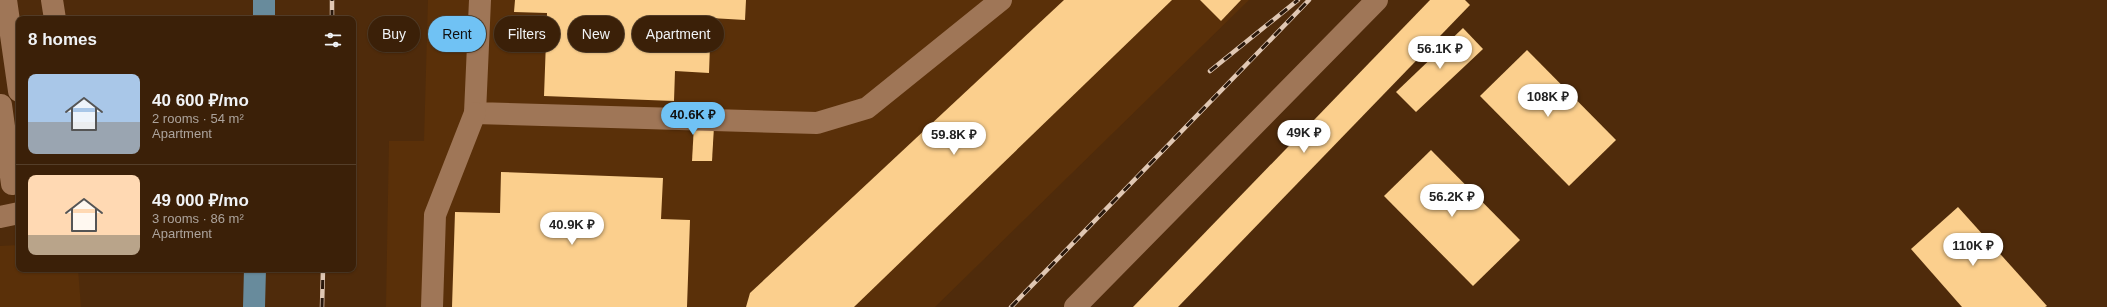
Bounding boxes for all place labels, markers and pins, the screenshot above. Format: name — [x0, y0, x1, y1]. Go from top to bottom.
pin: 56.1K ₽ — [1403, 36, 1477, 70]
pin: 108K ₽ — [1515, 84, 1581, 118]
pin: 40.6K ₽ — [656, 102, 730, 136]
pin: 49K ₽ — [1276, 120, 1332, 154]
pin: 59.8K ₽ — [917, 122, 991, 156]
pin: 56.2K ₽ — [1415, 184, 1489, 218]
pin: 40.9K ₽ — [535, 212, 609, 246]
pin: 110K ₽ — [1940, 233, 2006, 267]

